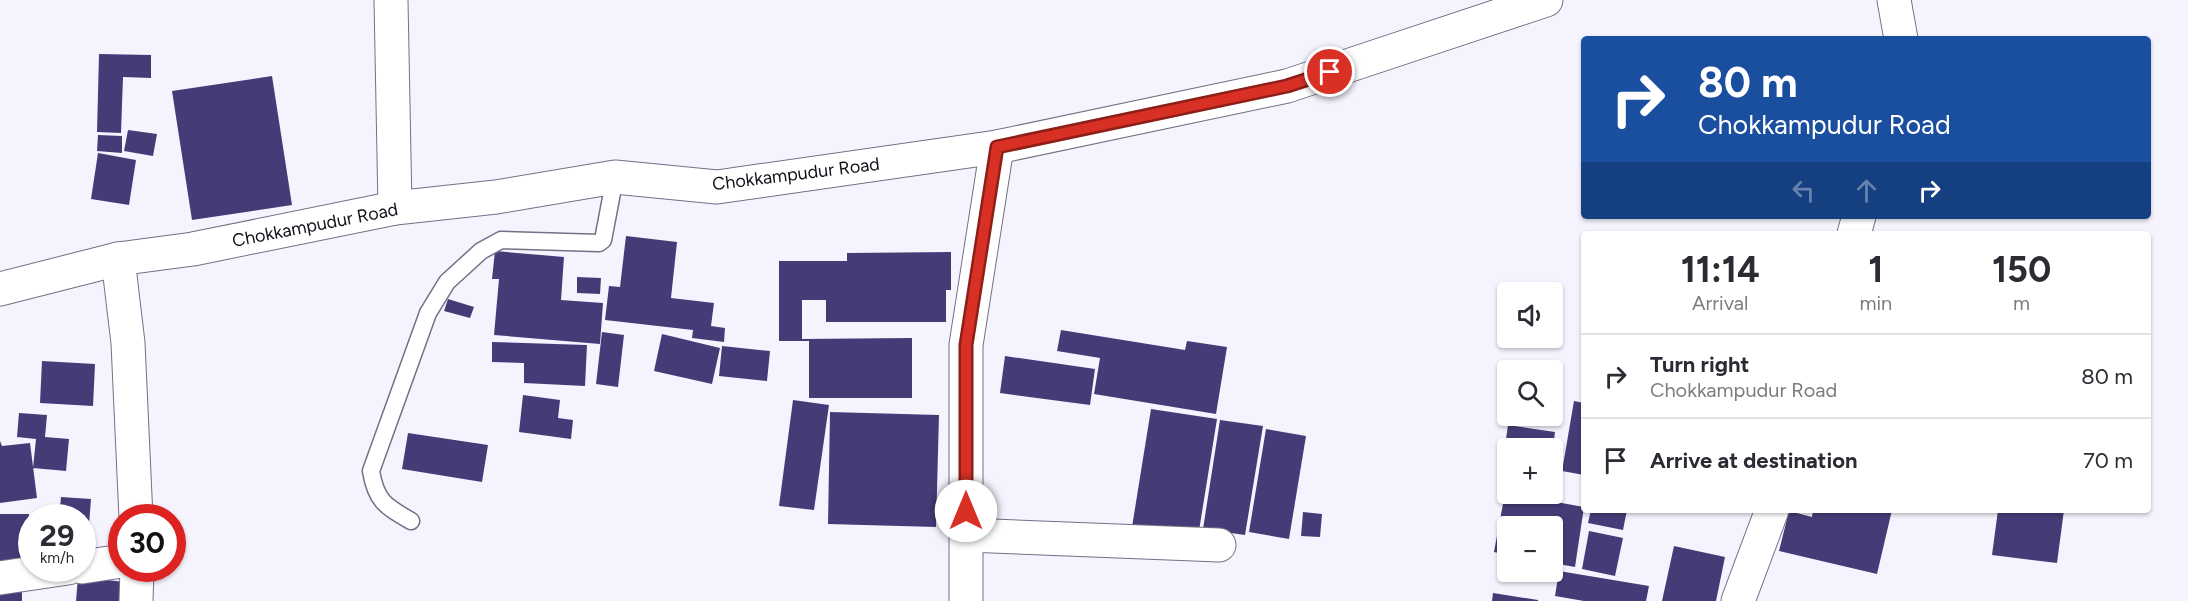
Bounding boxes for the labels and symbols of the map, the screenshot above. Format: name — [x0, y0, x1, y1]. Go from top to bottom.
pin — [1304, 46, 1355, 97]
street label: Chokkampudur Road — [711, 153, 881, 195]
street label: Chokkampudur Road — [230, 198, 400, 252]
position arrow — [934, 479, 998, 543]
speed limit sign: 30 — [108, 504, 186, 582]

